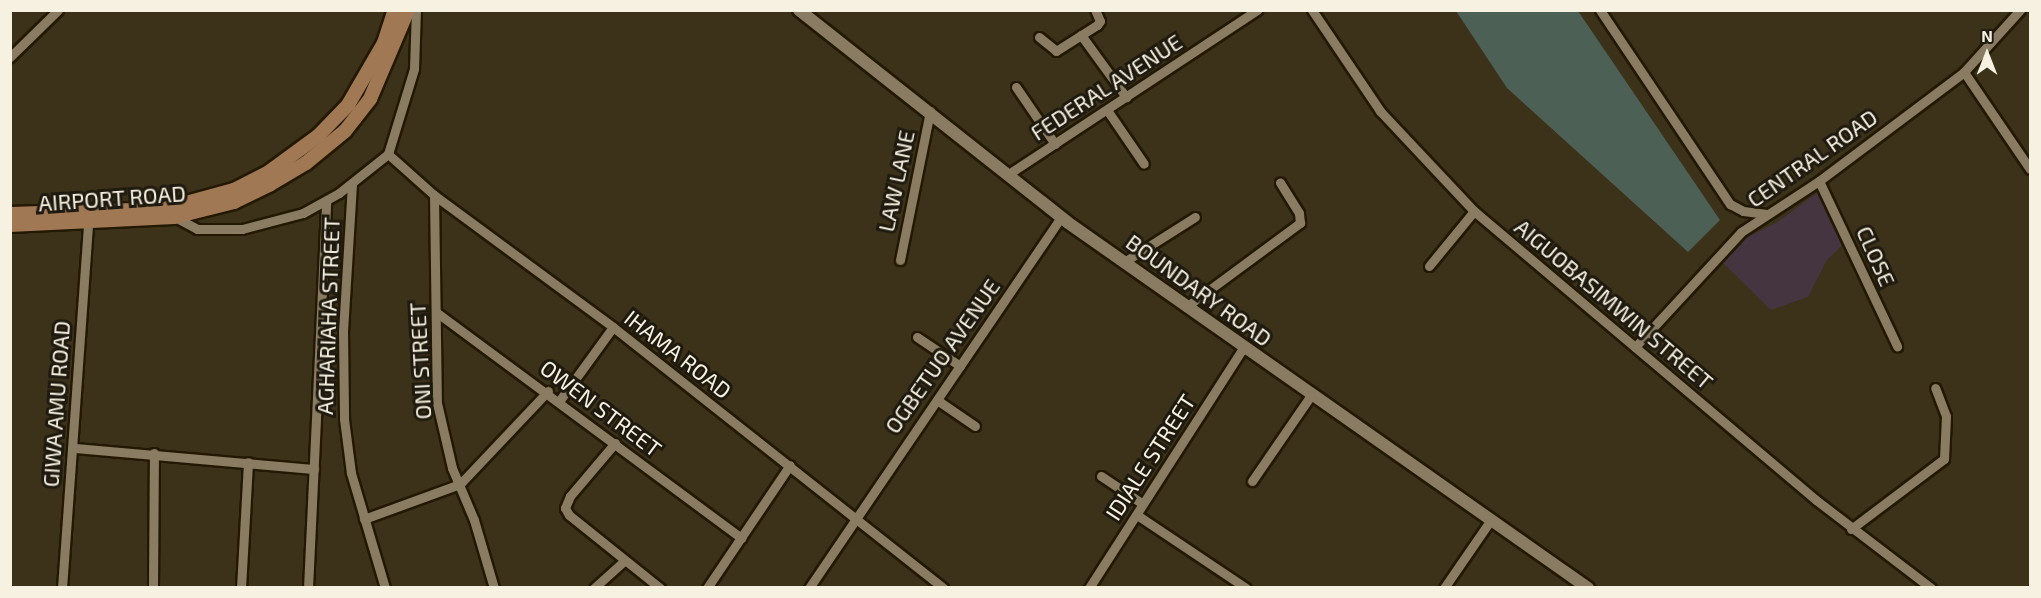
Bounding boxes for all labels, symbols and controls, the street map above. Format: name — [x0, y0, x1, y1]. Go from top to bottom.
north arrow — [1957, 24, 2017, 84]
text: N — [1981, 26, 1993, 45]
street label: FEDERAL AVENUE — [1025, 28, 1187, 146]
street label: CENTRAL ROAD — [1742, 103, 1882, 213]
street label: LAW LANE — [872, 128, 920, 234]
street label: AIRPORT ROAD — [37, 180, 187, 216]
street label: AIGUOBASIMWIN STREET — [1510, 213, 1718, 395]
street label: AGHARIAHA STREET — [311, 216, 345, 416]
street label: CLOSE — [1851, 222, 1901, 290]
street label: BOUNDARY ROAD — [1121, 228, 1277, 352]
street label: OGBETUO AVENUE — [879, 274, 1005, 438]
street label: ONI STREET — [404, 302, 436, 420]
street label: IHAMA ROAD — [619, 304, 737, 404]
street label: GIWA AMU ROAD — [37, 319, 75, 489]
street label: OWEN STREET — [535, 354, 667, 462]
street label: IDIALE STREET — [1100, 389, 1200, 525]

